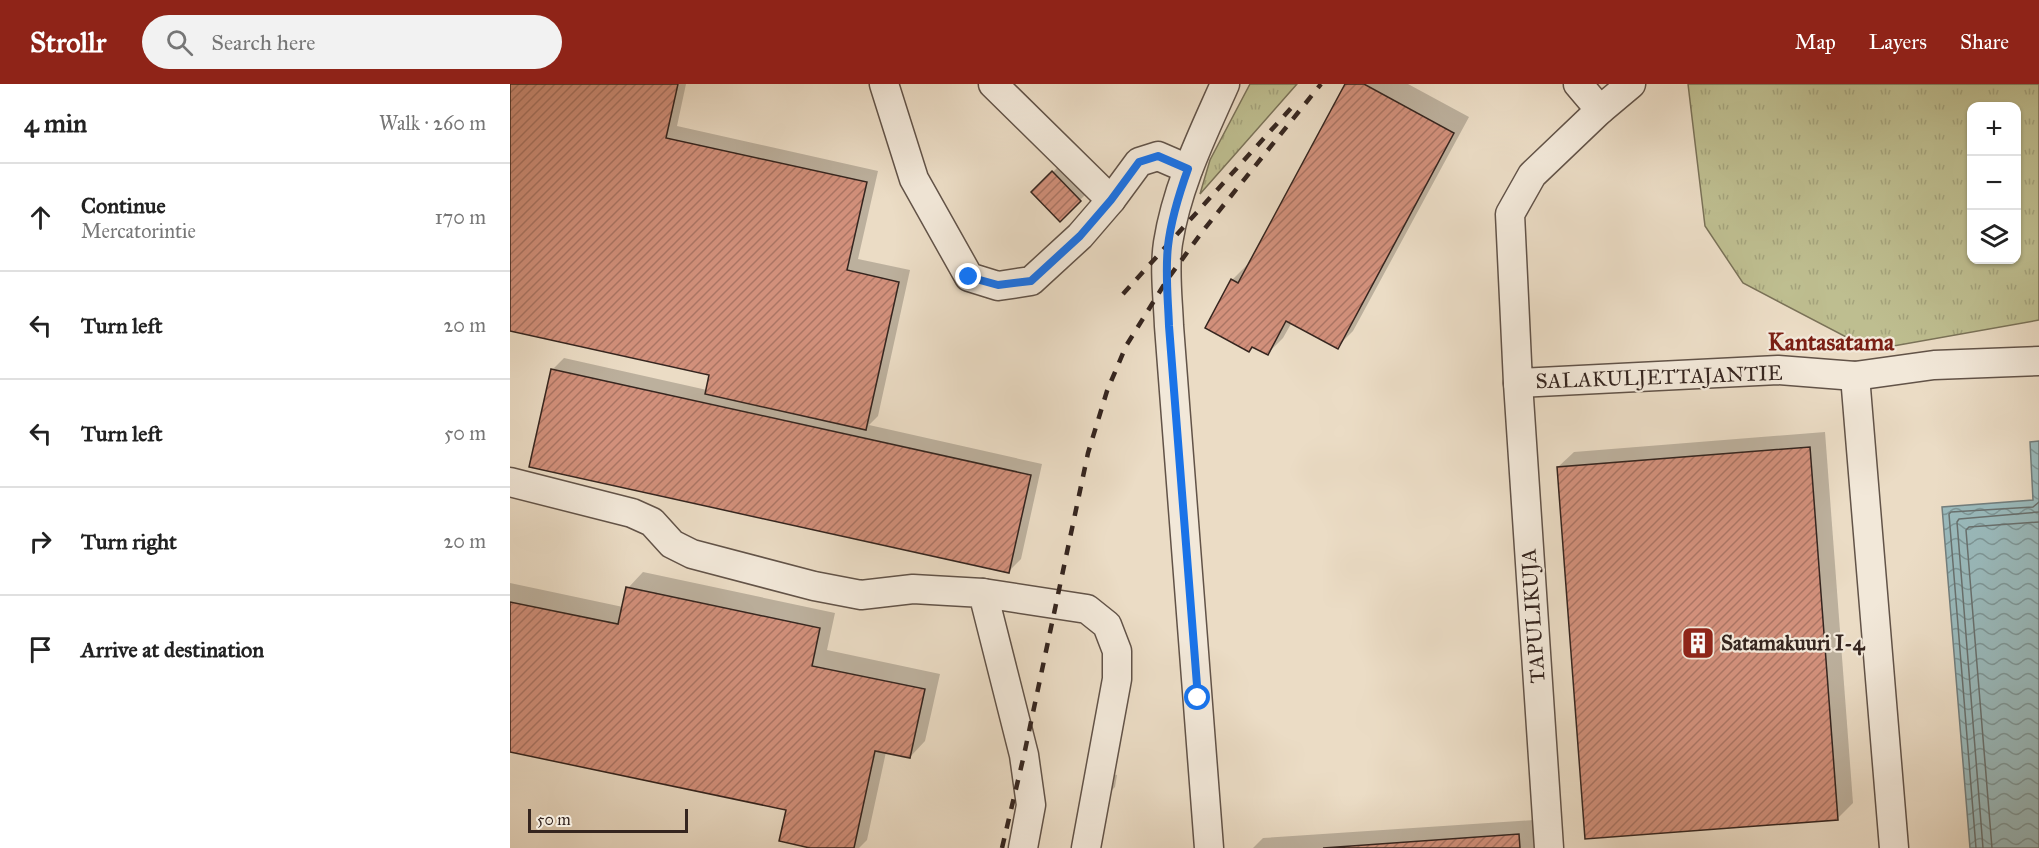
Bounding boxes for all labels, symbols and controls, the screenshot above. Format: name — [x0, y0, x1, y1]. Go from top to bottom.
search box — [142, 15, 562, 69]
text: Strollr — [30, 25, 106, 60]
icon: search — [163, 26, 196, 59]
text: Search here — [211, 29, 315, 56]
text: Map — [1795, 29, 1836, 55]
text: Layers — [1869, 29, 1927, 55]
text: Share — [1960, 29, 2009, 55]
map controls — [1967, 102, 2021, 264]
button: + — [1967, 102, 2021, 156]
text: 4 min — [24, 107, 87, 139]
text: Walk · 260 m — [379, 111, 486, 135]
button: − — [1967, 156, 2021, 210]
text: Continue — [81, 192, 166, 219]
icon: ahead — [24, 201, 57, 234]
text: 170 m — [435, 205, 486, 229]
button: layers — [1967, 210, 2021, 264]
text: Mercatorintie — [81, 219, 196, 243]
route end — [955, 263, 981, 289]
icon: left — [24, 309, 57, 342]
text: Turn left — [81, 312, 163, 339]
text: 20 m — [443, 313, 486, 337]
district label: Kantasatama — [1768, 327, 1895, 357]
street label: SALAKULJETTAJANTIE — [1535, 360, 1783, 394]
icon: left — [24, 417, 57, 450]
text: Turn left — [81, 420, 163, 447]
text: 50 m — [444, 421, 486, 445]
icon: right — [24, 525, 57, 558]
text: Turn right — [81, 528, 177, 555]
text: 20 m — [443, 529, 486, 553]
street label: TAPULIKUJA — [1515, 548, 1551, 684]
building icon: Satamakuuri I-4 — [1680, 625, 1716, 661]
place label: Satamakuuri I-4 — [1721, 630, 1866, 656]
icon: arrive — [24, 633, 57, 666]
text: Arrive at destination — [81, 636, 264, 663]
route start — [1184, 684, 1210, 710]
scale bar — [528, 806, 688, 834]
text: 50 m — [537, 810, 571, 829]

